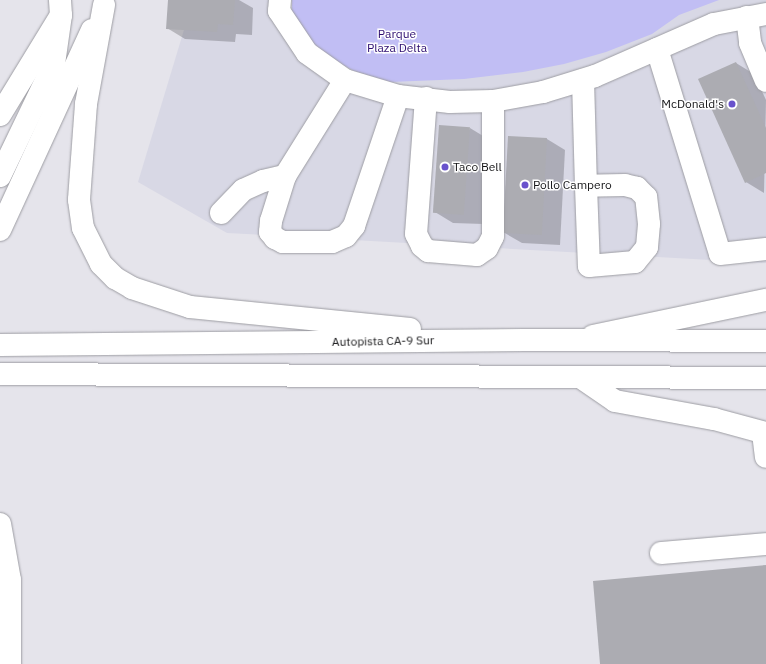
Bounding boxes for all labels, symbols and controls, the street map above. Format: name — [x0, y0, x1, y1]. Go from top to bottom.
park label: Parque Plaza Delta — [367, 27, 427, 55]
place label: McDonald's — [661, 97, 724, 111]
marker: McDonald's — [727, 99, 737, 109]
place label: Taco Bell — [453, 160, 502, 174]
marker: Taco Bell — [440, 162, 450, 172]
place label: Pollo Campero — [533, 178, 612, 192]
marker: Pollo Campero — [520, 180, 530, 190]
street label: Autopista CA-9 Sur — [332, 333, 434, 349]

